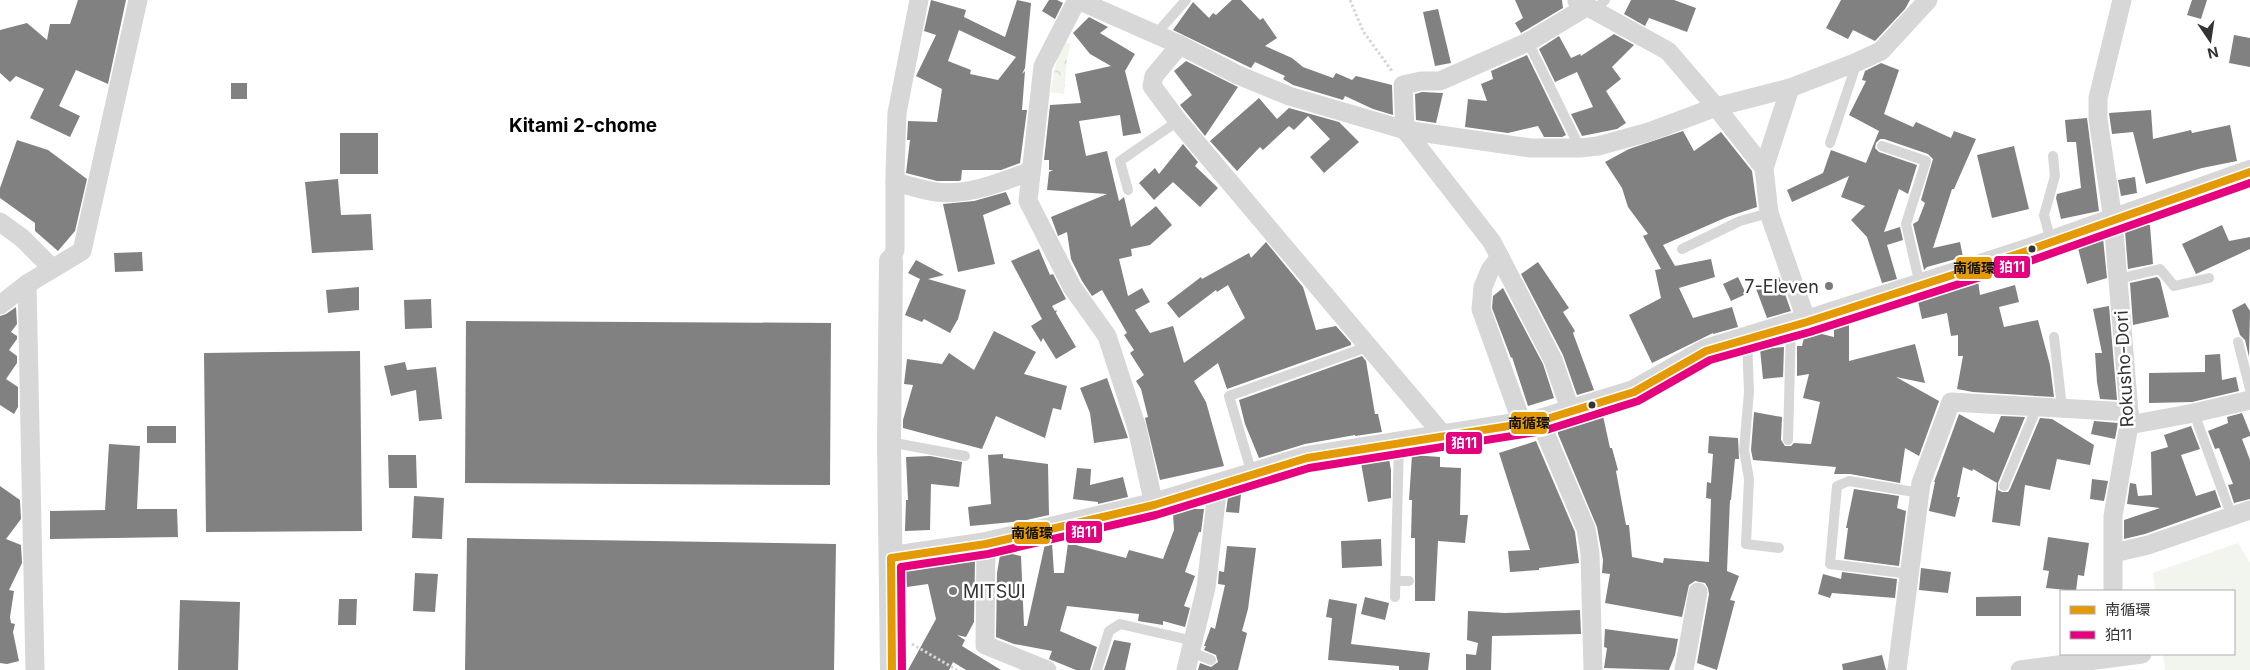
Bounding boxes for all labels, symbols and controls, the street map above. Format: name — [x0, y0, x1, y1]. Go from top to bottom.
north arrow — [2185, 15, 2235, 65]
text: N — [2206, 44, 2220, 63]
district label: Kitami 2-chome — [509, 114, 657, 137]
unlabelled marker — [2027, 244, 2037, 254]
line badge: 狛11 — [1993, 255, 2031, 279]
line badge: 南循環 — [1955, 256, 1993, 280]
text: 狛11 — [1999, 258, 2025, 275]
text: 南循環 — [1953, 259, 1995, 276]
place label: 7-Eleven — [1744, 276, 1819, 297]
marker: 7-Eleven — [1823, 280, 1835, 292]
street label: Rokusho-Dori — [2110, 310, 2138, 428]
unlabelled marker — [1587, 400, 1597, 410]
line badge: 南循環 — [1510, 411, 1548, 435]
text: 南循環 — [1508, 414, 1550, 431]
line badge: 狛11 — [1445, 431, 1483, 455]
text: 狛11 — [1451, 434, 1477, 451]
line badge: 狛11 — [1065, 520, 1103, 544]
line badge: 南循環 — [1013, 521, 1051, 545]
text: 狛11 — [1071, 523, 1097, 540]
text: 南循環 — [1011, 524, 1053, 541]
place label: MITSUI — [963, 581, 1026, 602]
marker: MITSUI — [947, 585, 959, 597]
legend — [2060, 590, 2235, 655]
text: 南循環 — [2105, 600, 2150, 619]
text: 狛11 — [2105, 625, 2132, 644]

